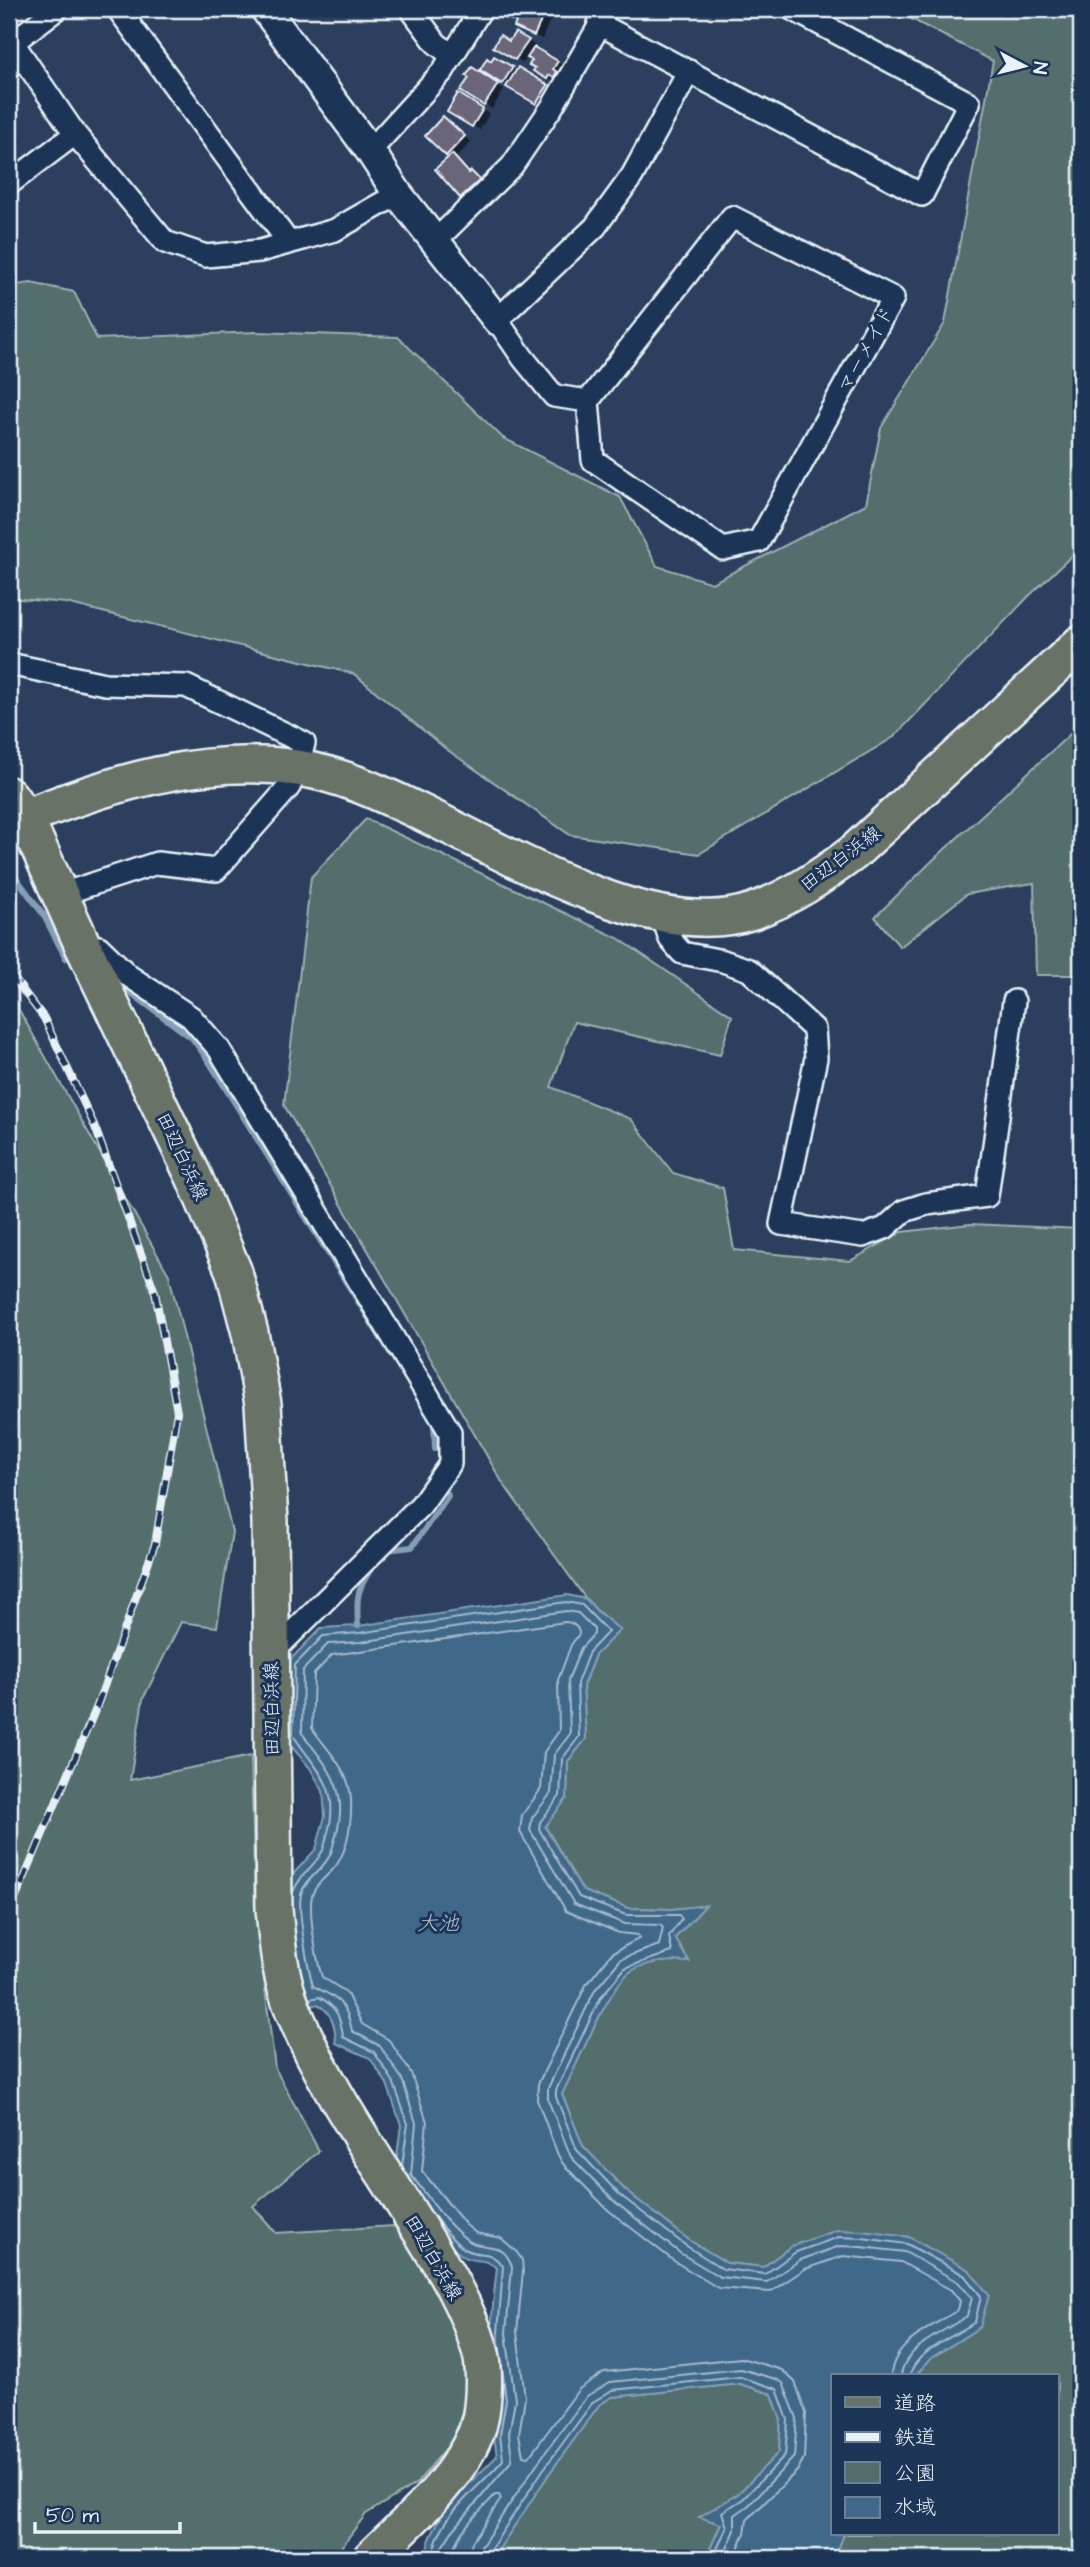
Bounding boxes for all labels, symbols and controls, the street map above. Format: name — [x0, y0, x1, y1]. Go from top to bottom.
north arrow — [988, 32, 1058, 102]
text: N — [1025, 60, 1054, 76]
street label: マーメイド — [831, 302, 901, 398]
street label: 田辺白浜線 — [795, 820, 887, 899]
street label: 田辺白浜線 — [149, 1108, 214, 1205]
street label: 田辺白浜線 — [258, 1661, 287, 1757]
water label: 大池 — [417, 1909, 460, 1938]
street label: 田辺白浜線 — [397, 2210, 468, 2306]
legend — [831, 2374, 1058, 2536]
text: 道路 — [894, 2389, 936, 2418]
text: 鉄道 — [894, 2423, 936, 2452]
text: 公園 — [894, 2459, 936, 2488]
scale bar — [35, 2490, 180, 2534]
text: 水域 — [894, 2493, 936, 2522]
text: 50 m — [46, 2501, 100, 2530]

